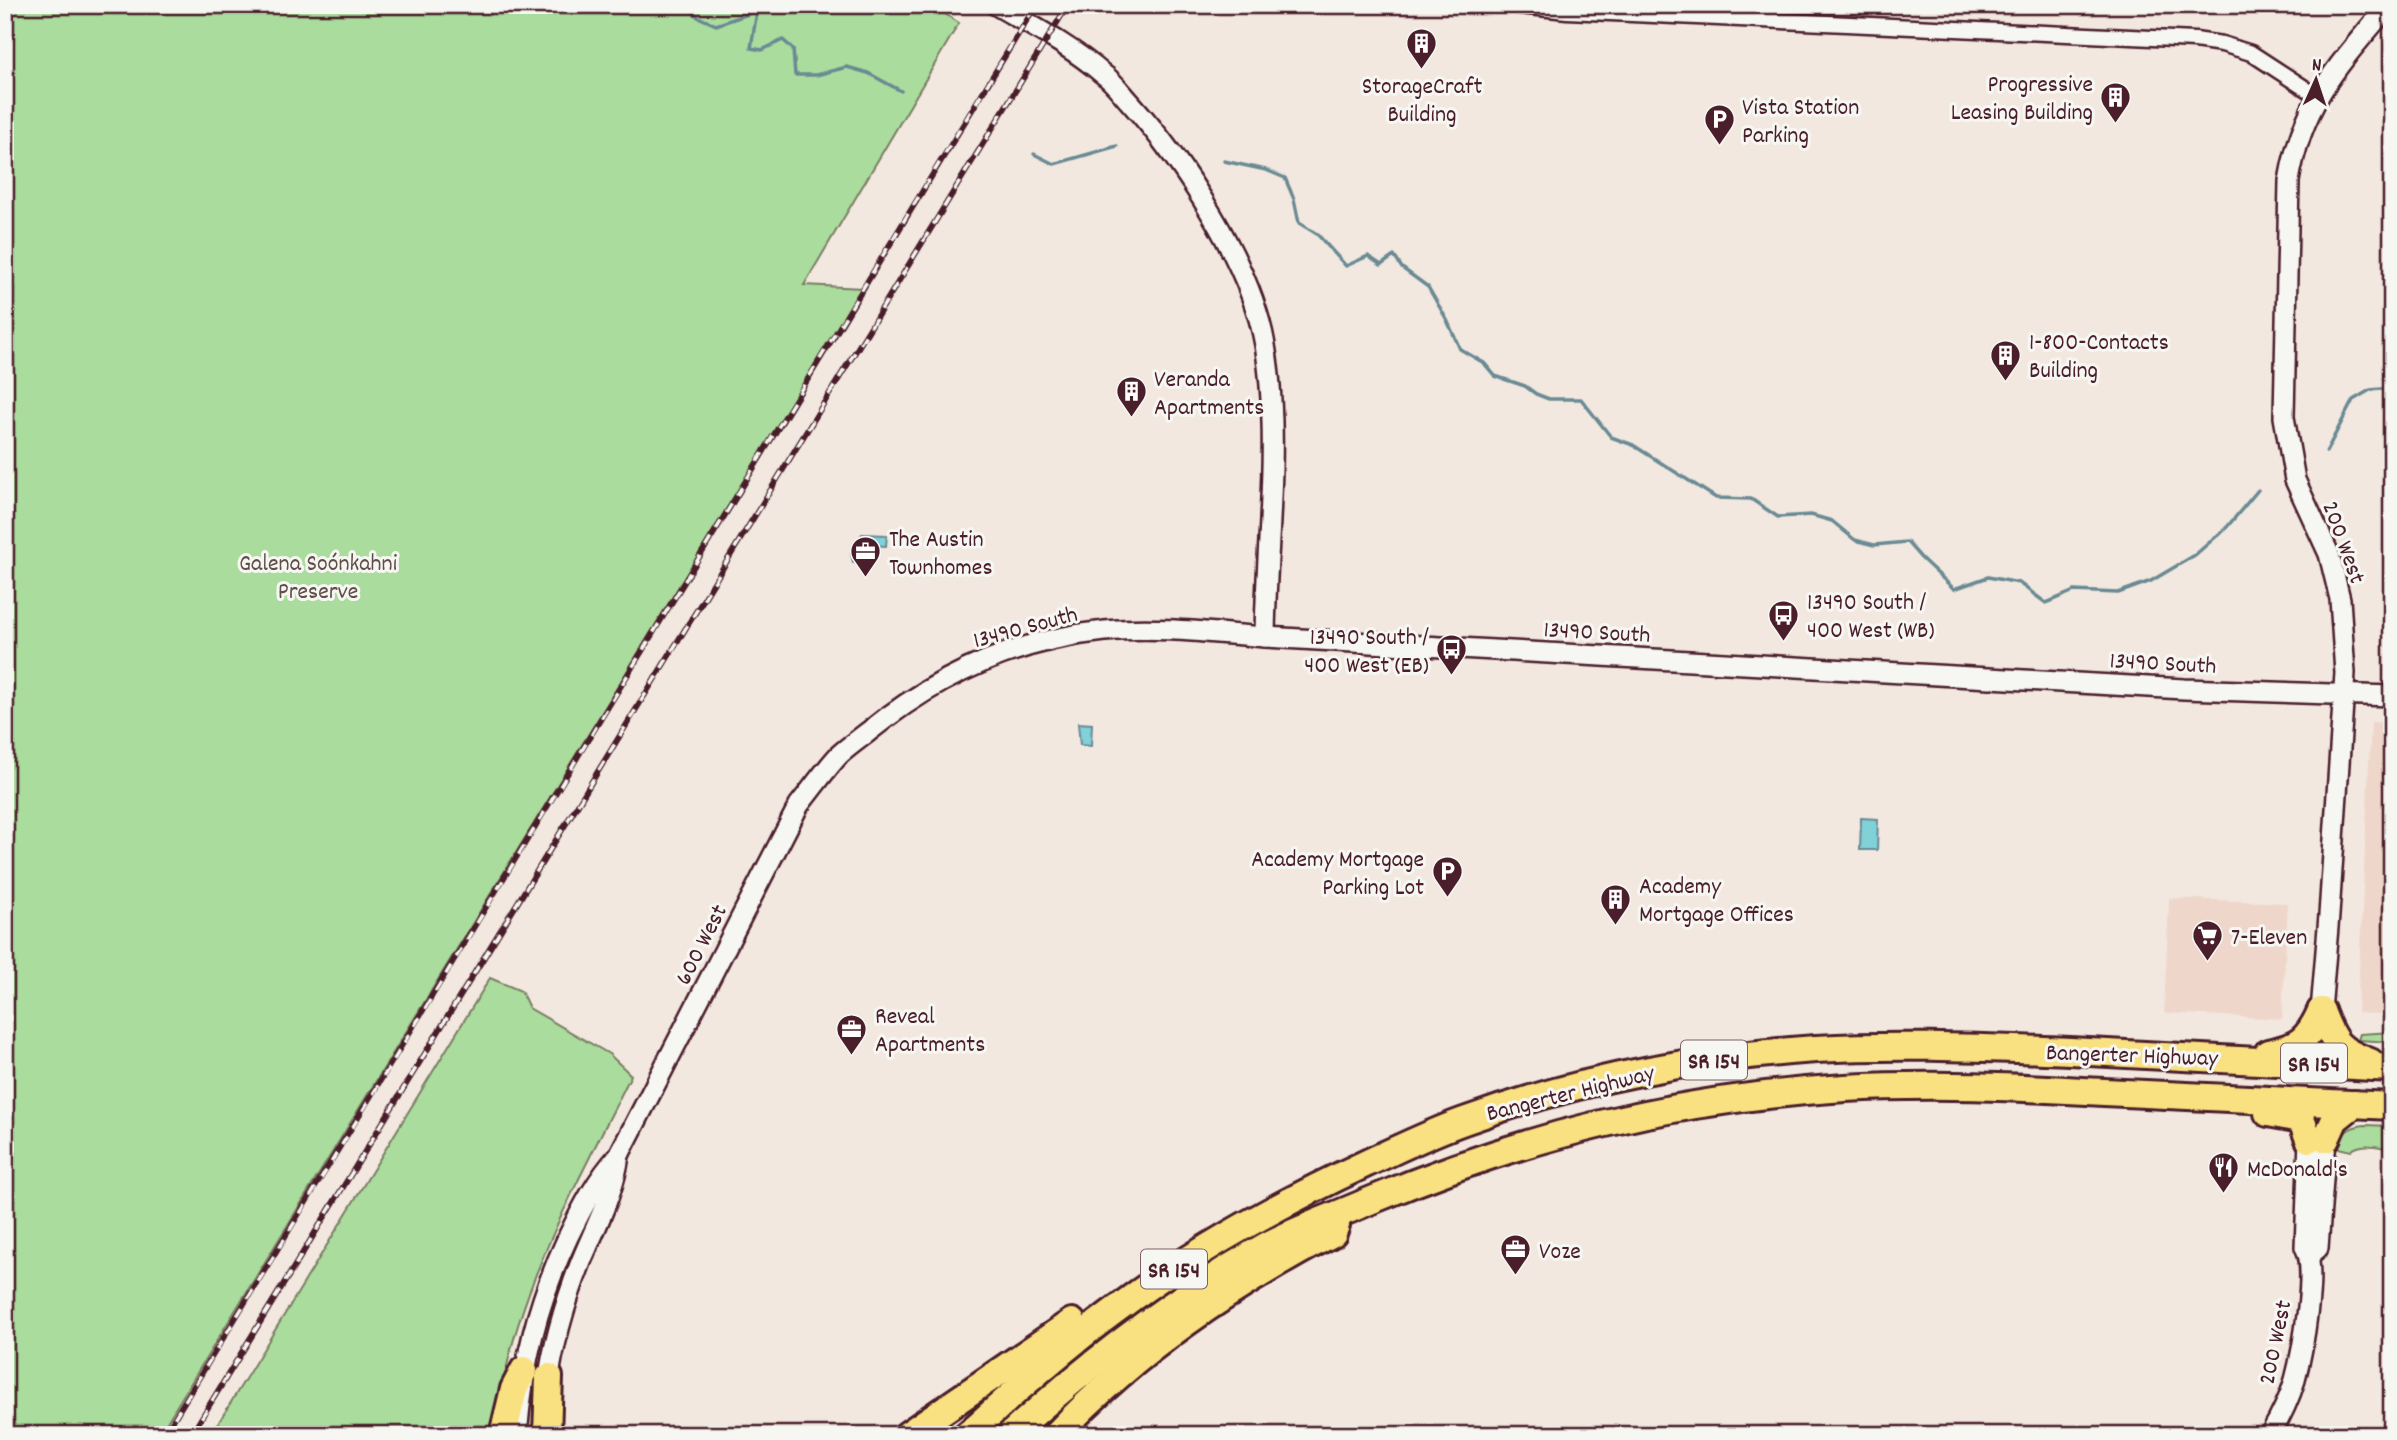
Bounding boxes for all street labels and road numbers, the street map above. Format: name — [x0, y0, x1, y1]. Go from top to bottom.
street label: 200 West — [2312, 497, 2373, 589]
street label: 13490 South — [970, 599, 1082, 659]
street label: 13490 South — [1543, 614, 1651, 654]
street label: 13490 South — [2109, 645, 2217, 685]
street label: 600 West — [668, 899, 738, 992]
street label: Bangerter Highway — [2045, 1037, 2220, 1077]
road number: SR 154 — [1681, 1040, 1747, 1079]
road number: SR 154 — [2281, 1044, 2347, 1082]
street label: Bangerter Highway — [1483, 1057, 1660, 1132]
road number: SR 154 — [1141, 1250, 1207, 1288]
street label: 200 West — [2251, 1297, 2302, 1388]

